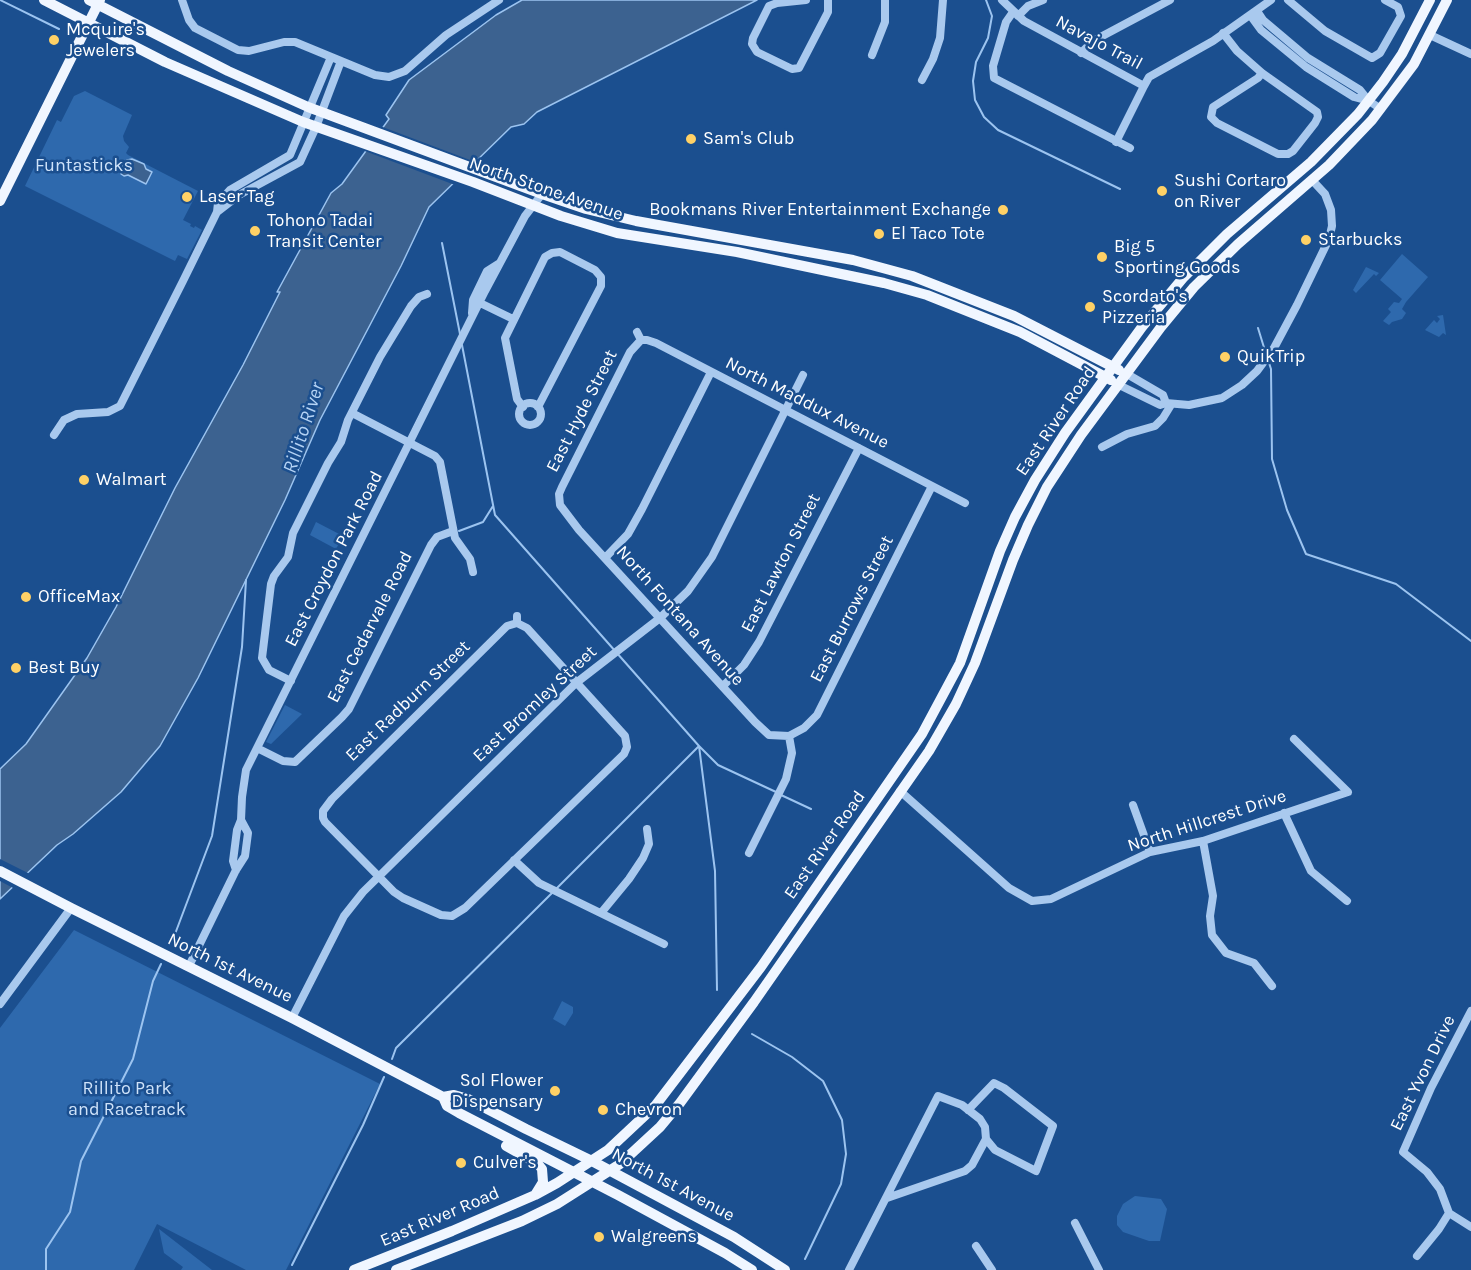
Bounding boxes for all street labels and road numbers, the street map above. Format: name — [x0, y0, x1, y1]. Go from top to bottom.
street label: Navajo Trail — [1052, 11, 1146, 75]
street label: North Stone Avenue — [466, 152, 626, 226]
street label: East Hyde Street — [542, 346, 622, 476]
street label: North Maddux Avenue — [722, 352, 892, 454]
street label: East River Road — [1011, 362, 1101, 480]
street label: East Croydon Park Road — [280, 468, 388, 650]
street label: East Lawton Street — [737, 490, 825, 636]
street label: East Burrows Street — [806, 532, 898, 686]
street label: North Fontana Avenue — [611, 541, 749, 691]
street label: East Cedarvale Road — [323, 548, 417, 706]
street label: East Radburn Street — [341, 636, 475, 766]
street label: East Bromley Street — [469, 641, 601, 767]
street label: North Hillcrest Drive — [1125, 785, 1289, 857]
street label: East River Road — [780, 787, 870, 903]
street label: North 1st Avenue — [164, 928, 296, 1008]
street label: East Yvon Drive — [1386, 1012, 1460, 1134]
street label: North 1st Avenue — [608, 1143, 738, 1227]
street label: East River Road — [377, 1182, 503, 1252]

